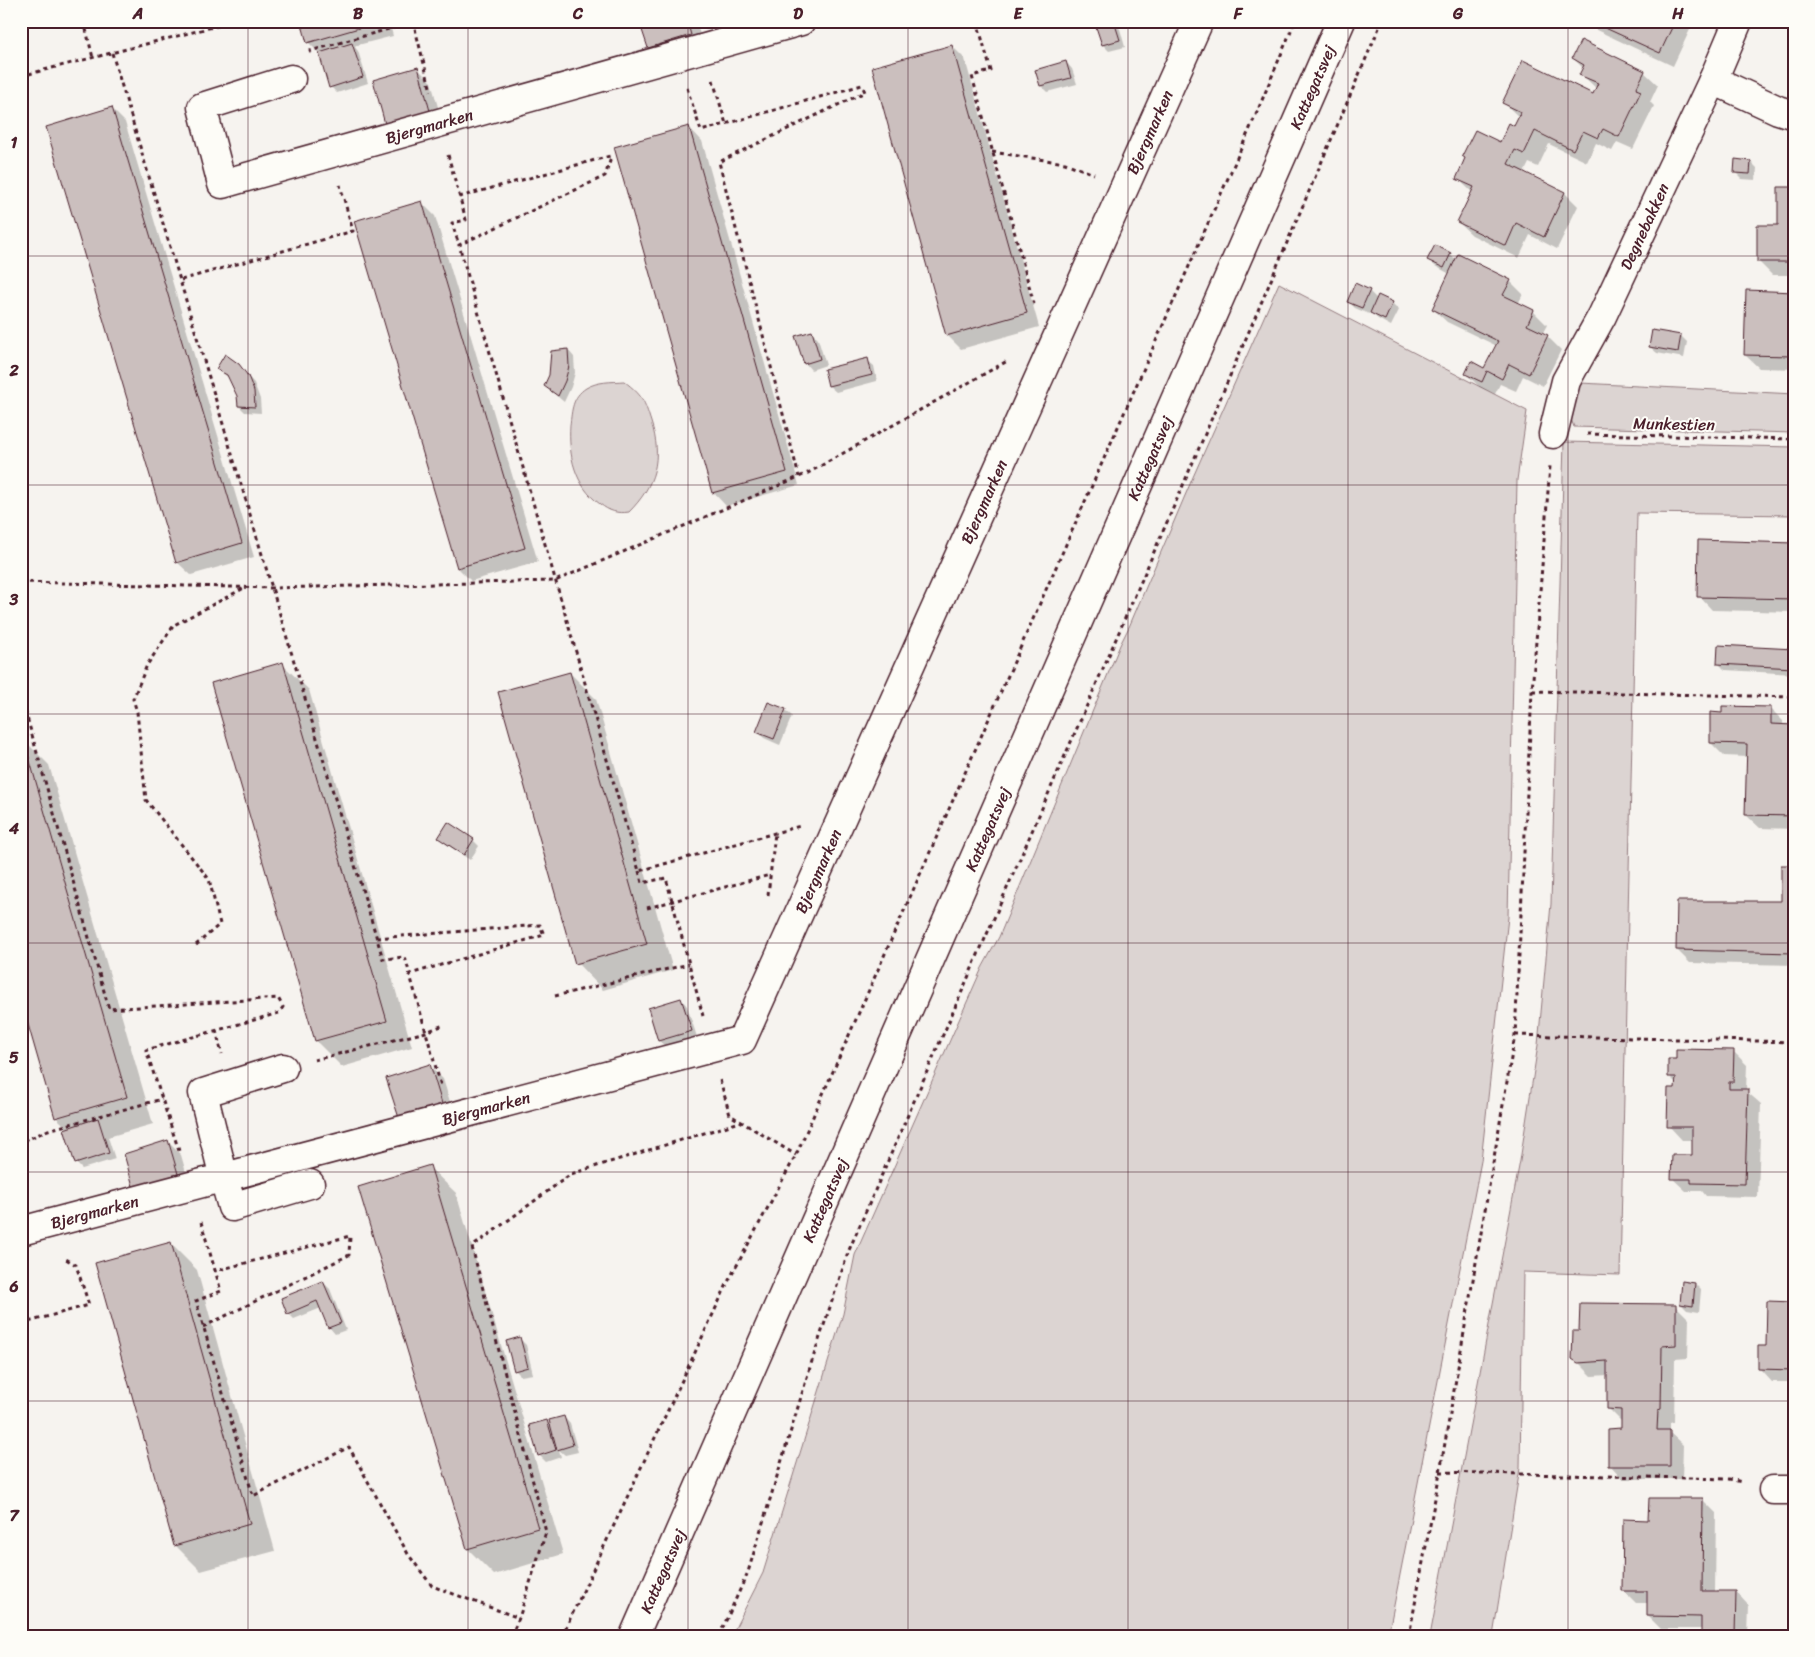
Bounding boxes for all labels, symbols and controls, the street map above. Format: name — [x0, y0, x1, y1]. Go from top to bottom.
text: A — [132, 0, 143, 28]
text: B — [353, 0, 364, 28]
text: C — [572, 0, 584, 28]
text: D — [793, 0, 803, 28]
text: E — [1014, 0, 1024, 28]
text: F — [1233, 0, 1244, 28]
text: G — [1452, 0, 1464, 28]
text: H — [1671, 0, 1684, 28]
street label: Kattegatsvej — [1281, 39, 1344, 134]
street label: Bjergmarken — [1118, 85, 1181, 179]
street label: Bjergmarken — [382, 99, 477, 152]
text: 1 — [11, 128, 18, 157]
street label: Degnebakken — [1611, 178, 1677, 275]
text: 2 — [8, 356, 19, 385]
street label: Munkestien — [1633, 409, 1716, 439]
street label: Kattegatsvej — [1118, 410, 1181, 505]
street label: Bjergmarken — [952, 454, 1015, 549]
text: 3 — [9, 585, 19, 614]
street label: Kattegatsvej — [956, 781, 1019, 876]
text: 4 — [8, 814, 19, 843]
street label: Bjergmarken — [786, 824, 850, 918]
text: 5 — [9, 1043, 19, 1072]
street label: Bjergmarken — [439, 1082, 534, 1133]
street label: Kattegatsvej — [794, 1152, 857, 1247]
street label: Bjergmarken — [47, 1186, 142, 1237]
text: 6 — [8, 1272, 19, 1301]
text: 7 — [9, 1501, 20, 1530]
street label: Kattegatsvej — [631, 1523, 694, 1618]

